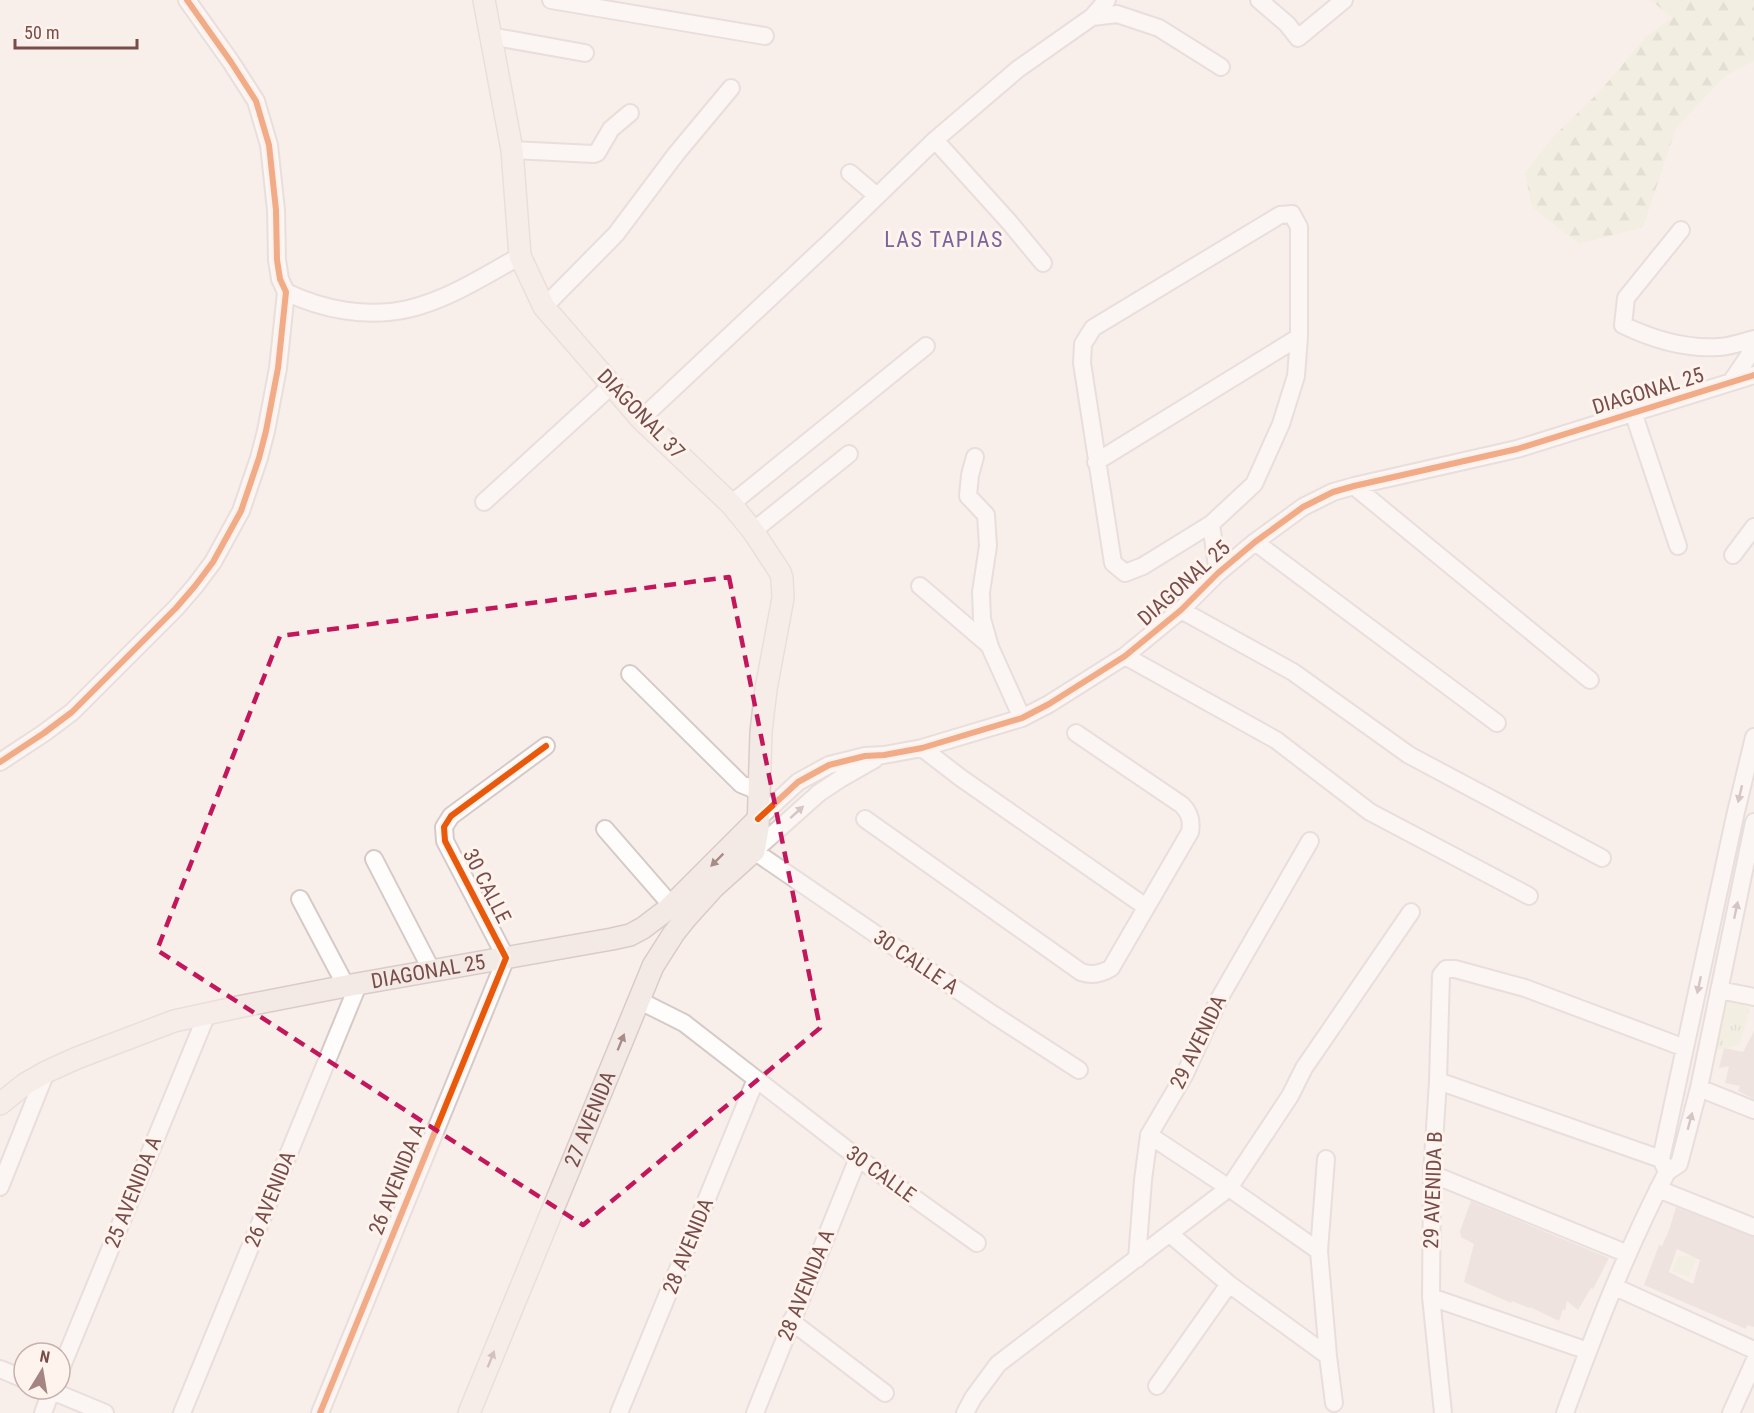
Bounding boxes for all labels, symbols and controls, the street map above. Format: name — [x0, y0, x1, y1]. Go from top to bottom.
scale bar — [15, 12, 136, 50]
text: 50 m — [24, 22, 59, 43]
district label: LAS TAPIAS — [884, 227, 1004, 252]
street label: DIAGONAL 25 — [1589, 363, 1707, 419]
street label: DIAGONAL 37 — [592, 364, 690, 464]
street label: DIAGONAL 25 — [1133, 536, 1235, 630]
one-way arrow — [1735, 785, 1745, 803]
one-way arrow — [789, 806, 804, 819]
street label: 30 CALLE — [458, 845, 516, 927]
one-way arrow — [710, 853, 724, 867]
one-way arrow — [1731, 901, 1741, 919]
street label: 30 CALLE A — [869, 925, 963, 999]
street label: DIAGONAL 25 — [369, 950, 487, 993]
one-way arrow — [1694, 975, 1703, 994]
street label: 29 AVENIDA — [1165, 991, 1231, 1093]
one-way arrow — [616, 1033, 626, 1051]
street label: 27 AVENIDA — [560, 1068, 620, 1170]
one-way arrow — [1686, 1112, 1695, 1130]
street label: 26 AVENIDA A — [364, 1120, 430, 1238]
street label: 29 AVENIDA B — [1419, 1131, 1447, 1249]
street label: 25 AVENIDA A — [100, 1133, 166, 1251]
street label: 30 CALLE — [842, 1141, 920, 1207]
street label: 26 AVENIDA — [240, 1148, 300, 1250]
street label: 28 AVENIDA — [658, 1195, 718, 1297]
street label: 28 AVENIDA A — [773, 1226, 839, 1344]
north arrow — [12, 1341, 72, 1401]
text: N — [38, 1347, 51, 1367]
one-way arrow — [487, 1350, 496, 1368]

